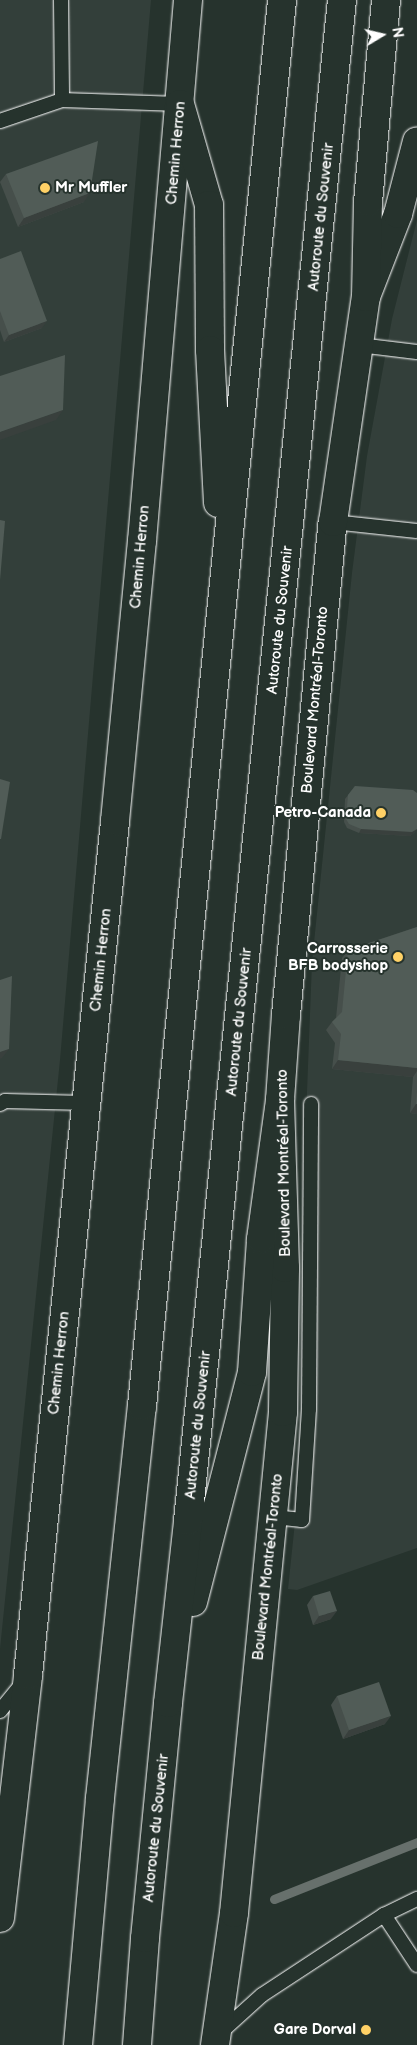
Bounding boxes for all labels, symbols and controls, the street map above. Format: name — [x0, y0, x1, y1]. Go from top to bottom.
north arrow — [357, 10, 407, 60]
text: N — [388, 26, 407, 39]
street label: Chemin Herron — [163, 101, 189, 205]
street label: Autoroute du Souvenir — [304, 142, 338, 292]
place label: Mr Muffler — [55, 179, 127, 197]
marker: Mr Muffler — [39, 182, 51, 194]
street label: Chemin Herron — [127, 505, 153, 609]
street label: Autoroute du Souvenir — [263, 545, 297, 695]
street label: Boulevard Montréal-Toronto — [298, 606, 332, 794]
place label: Petro-Canada — [275, 804, 371, 822]
marker: Petro-Canada — [375, 807, 387, 819]
street label: Chemin Herron — [87, 908, 115, 1012]
place label: Carrosserie BFB bodyshop — [288, 939, 388, 974]
street label: Autoroute du Souvenir — [222, 947, 256, 1097]
marker: Carrosserie BFB bodyshop — [392, 951, 404, 963]
street label: Boulevard Montréal-Toronto — [273, 1069, 295, 1257]
street label: Chemin Herron — [45, 1311, 73, 1415]
street label: Autoroute du Souvenir — [181, 1350, 215, 1500]
street label: Boulevard Montréal-Toronto — [249, 1473, 287, 1661]
street label: Autoroute du Souvenir — [139, 1753, 173, 1903]
place label: Gare Dorval — [274, 2021, 356, 2039]
marker: Gare Dorval — [360, 2024, 372, 2036]

